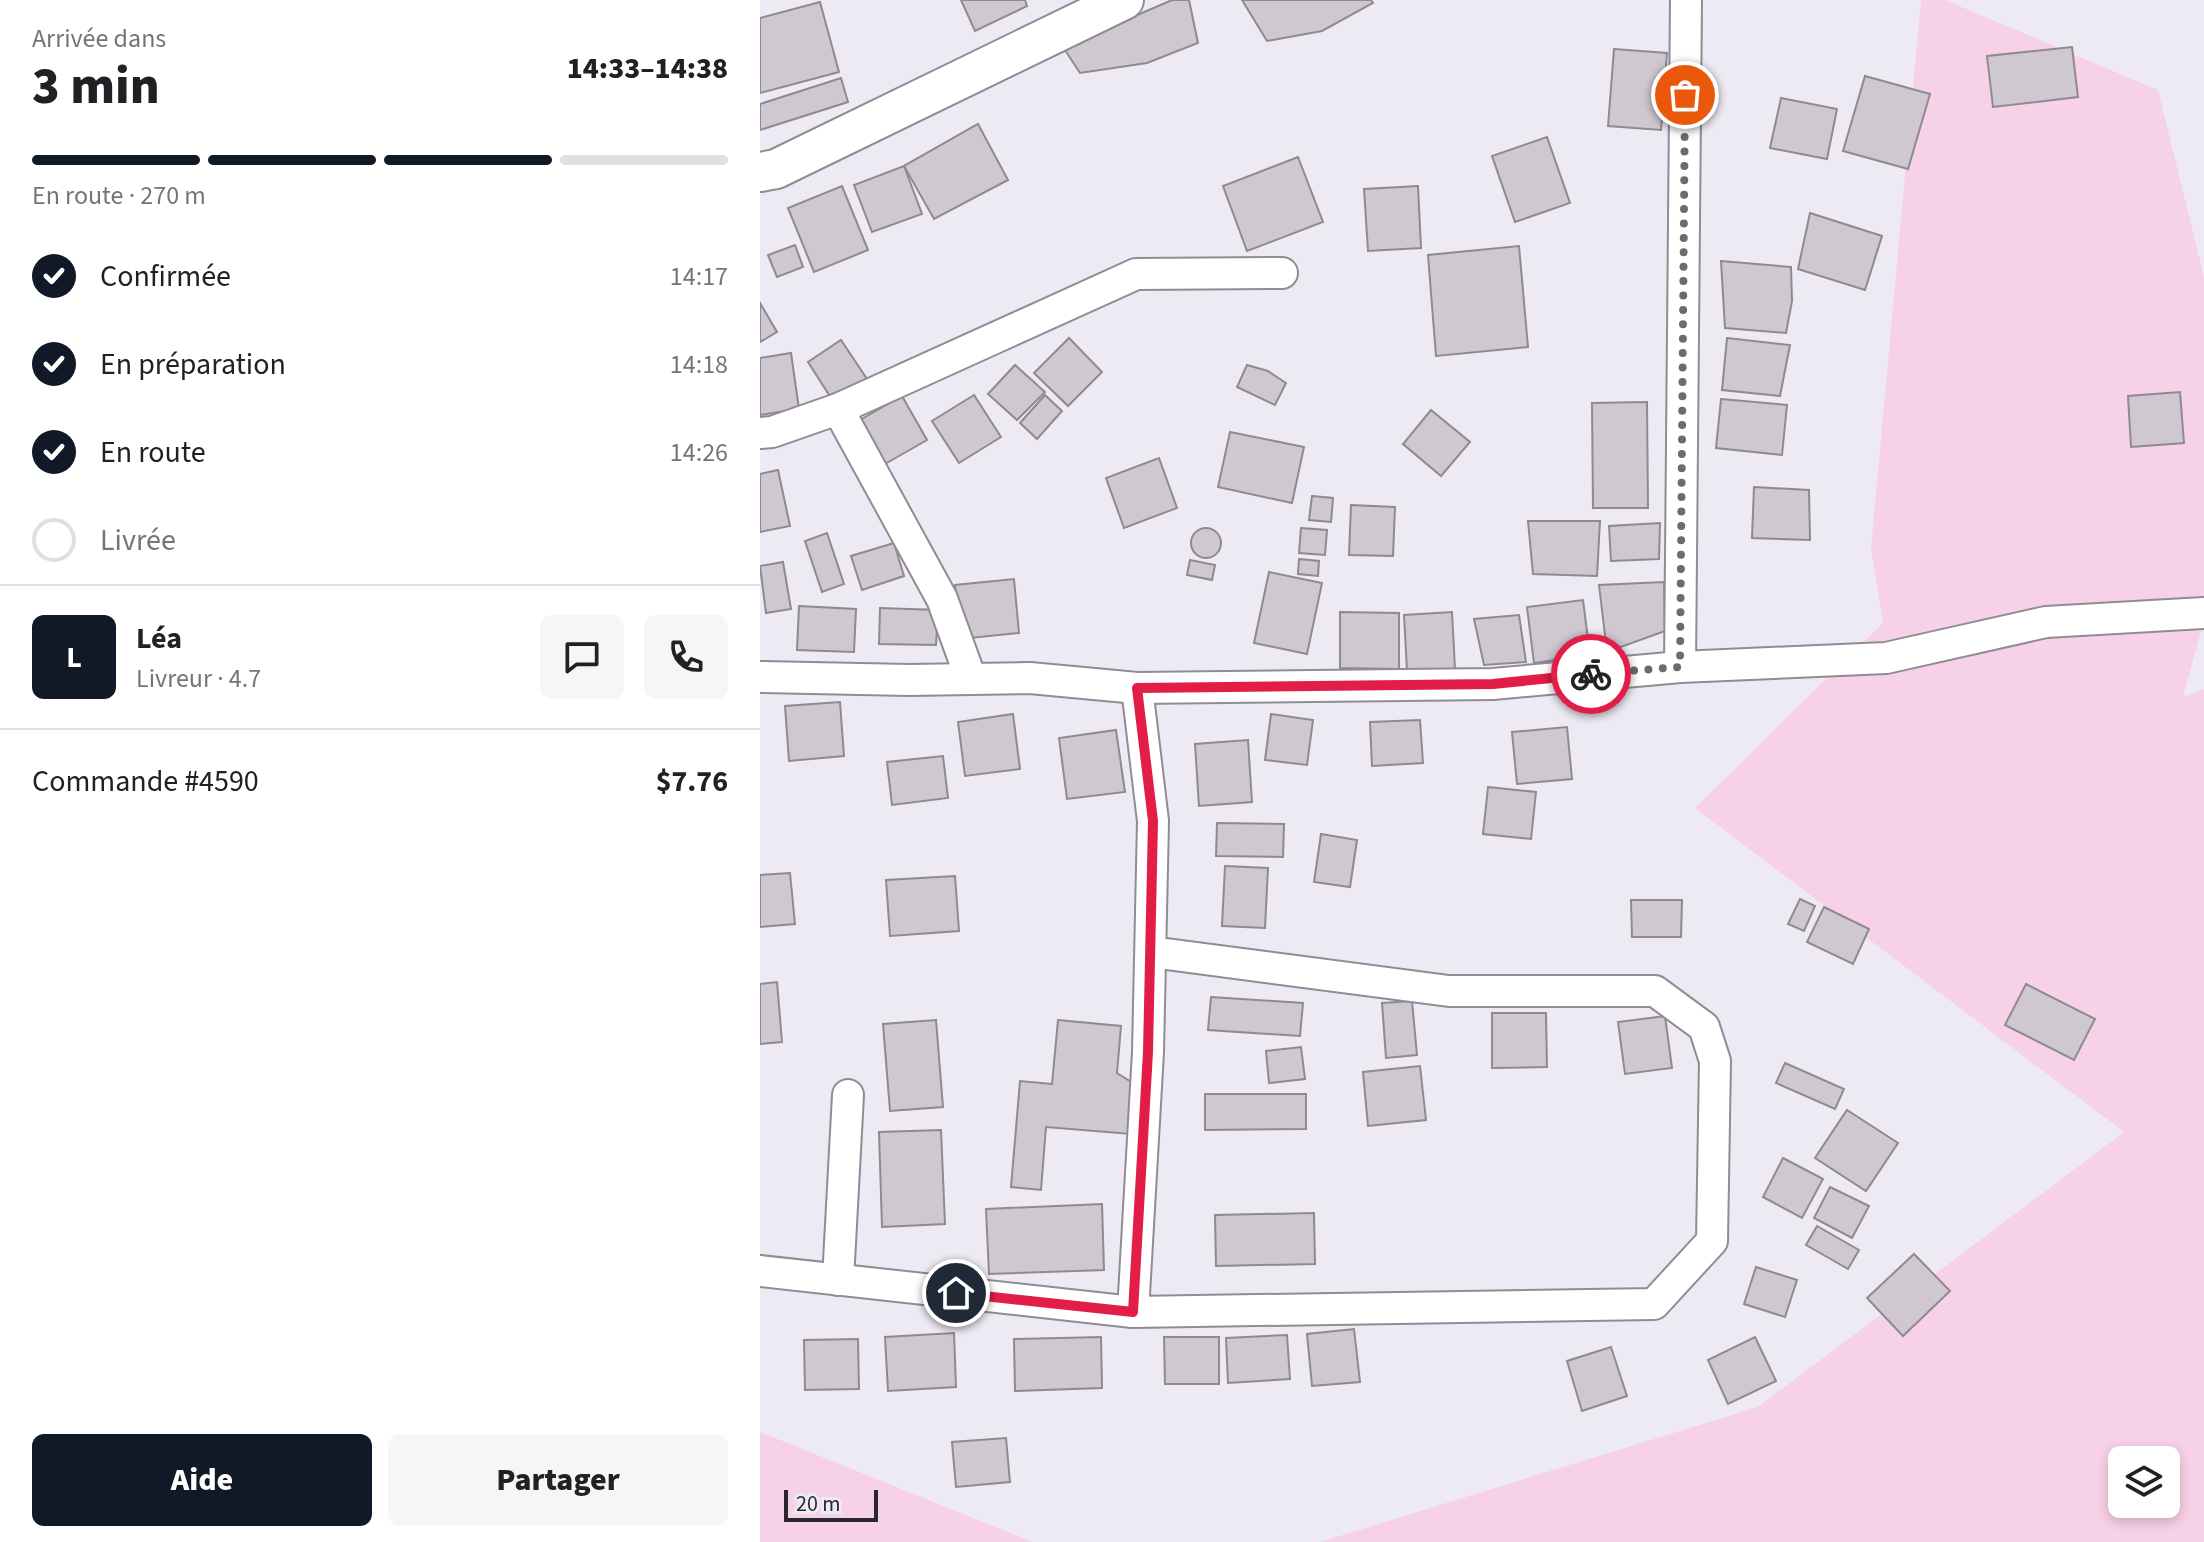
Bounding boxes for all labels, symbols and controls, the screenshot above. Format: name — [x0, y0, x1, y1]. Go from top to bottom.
text: Arrivée dans — [32, 20, 166, 57]
text: 14:33–14:38 — [567, 47, 728, 90]
text: 3 min — [32, 50, 160, 124]
pin — [1651, 61, 1719, 129]
icon: bag — [1663, 73, 1707, 117]
text: En route · 270 m — [32, 177, 206, 214]
icon: check — [32, 254, 76, 298]
text: Confirmée — [100, 255, 231, 298]
text: 14:17 — [670, 258, 728, 295]
icon: check — [32, 342, 76, 386]
text: En préparation — [100, 343, 286, 386]
text: 14:18 — [670, 346, 728, 383]
icon: check — [32, 430, 76, 474]
text: En route — [100, 431, 206, 474]
text: 14:26 — [670, 434, 728, 471]
text: Livrée — [100, 519, 176, 562]
button: chat — [540, 615, 624, 699]
button: phone — [644, 615, 728, 699]
text: Léa — [136, 617, 182, 660]
courier — [1551, 634, 1631, 714]
text: L — [66, 636, 82, 679]
icon: bike — [1569, 652, 1613, 696]
text: Livreur · 4.7 — [136, 660, 261, 697]
text: Commande #4590 — [32, 760, 259, 803]
text: $7.76 — [656, 760, 728, 803]
pin — [922, 1259, 990, 1327]
icon: home — [934, 1271, 978, 1315]
button: Aide — [32, 1434, 372, 1526]
button: Partager — [388, 1434, 728, 1526]
map controls — [2108, 1446, 2180, 1518]
button: layers — [2108, 1446, 2180, 1518]
scale bar — [784, 1486, 878, 1522]
text: 20 m — [796, 1488, 841, 1520]

